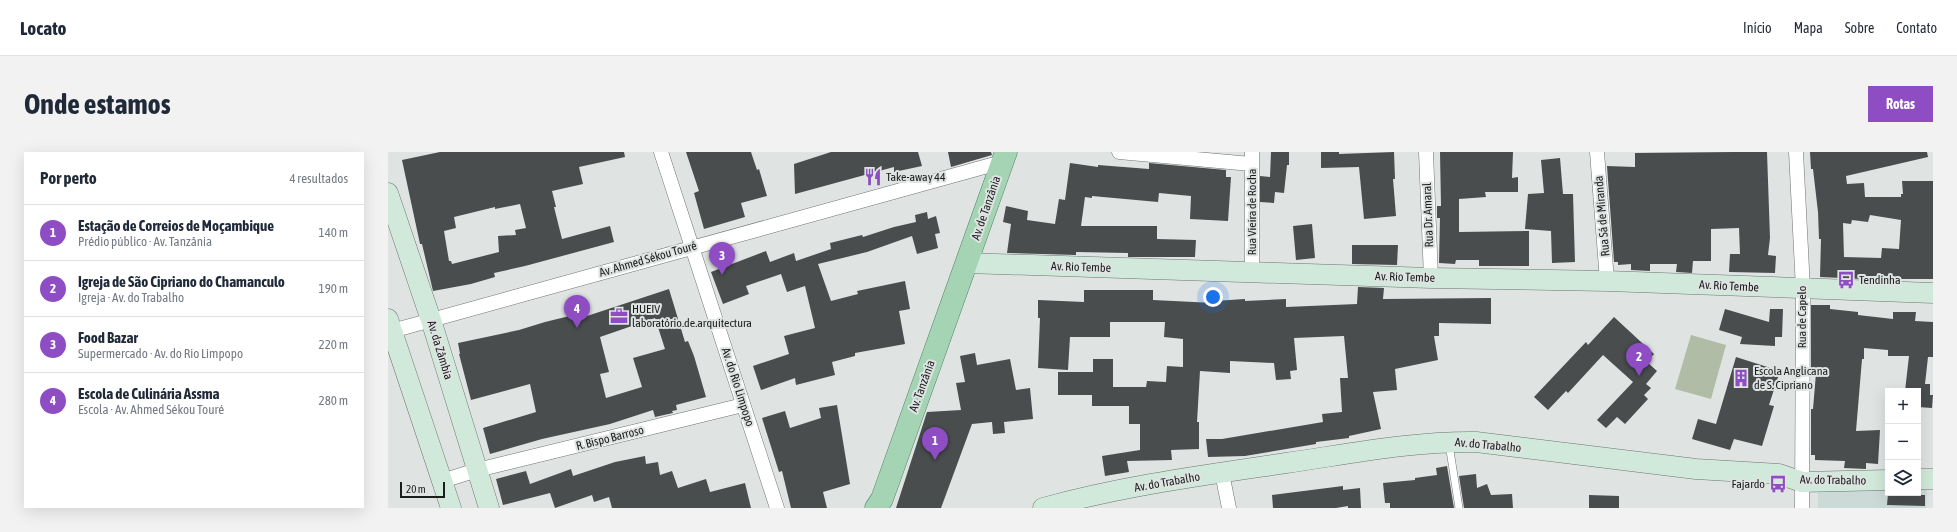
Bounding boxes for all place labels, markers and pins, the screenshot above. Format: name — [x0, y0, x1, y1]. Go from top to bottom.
restaurant icon: Take-away 44 — [863, 167, 883, 187]
place label: Take-away 44 — [886, 170, 946, 184]
pin: 3 — [709, 242, 735, 275]
bus stop icon: Tendinha — [1836, 270, 1856, 290]
place label: Tendinha — [1859, 273, 1900, 287]
pin: 4 — [564, 295, 590, 328]
place label: HUEIV laboratório.de.arquitectura — [632, 302, 752, 330]
office icon: HUEIV laboratório.de.arquitectura — [609, 306, 629, 326]
pin: 2 — [1626, 343, 1652, 376]
place label: Escola Anglicana de S. Cipriano — [1754, 364, 1828, 392]
building icon: Escola Anglicana de S. Cipriano — [1731, 368, 1751, 388]
pin: 1 — [922, 427, 948, 460]
bus stop icon: Fajardo — [1768, 474, 1788, 494]
place label: Fajardo — [1732, 477, 1765, 491]

